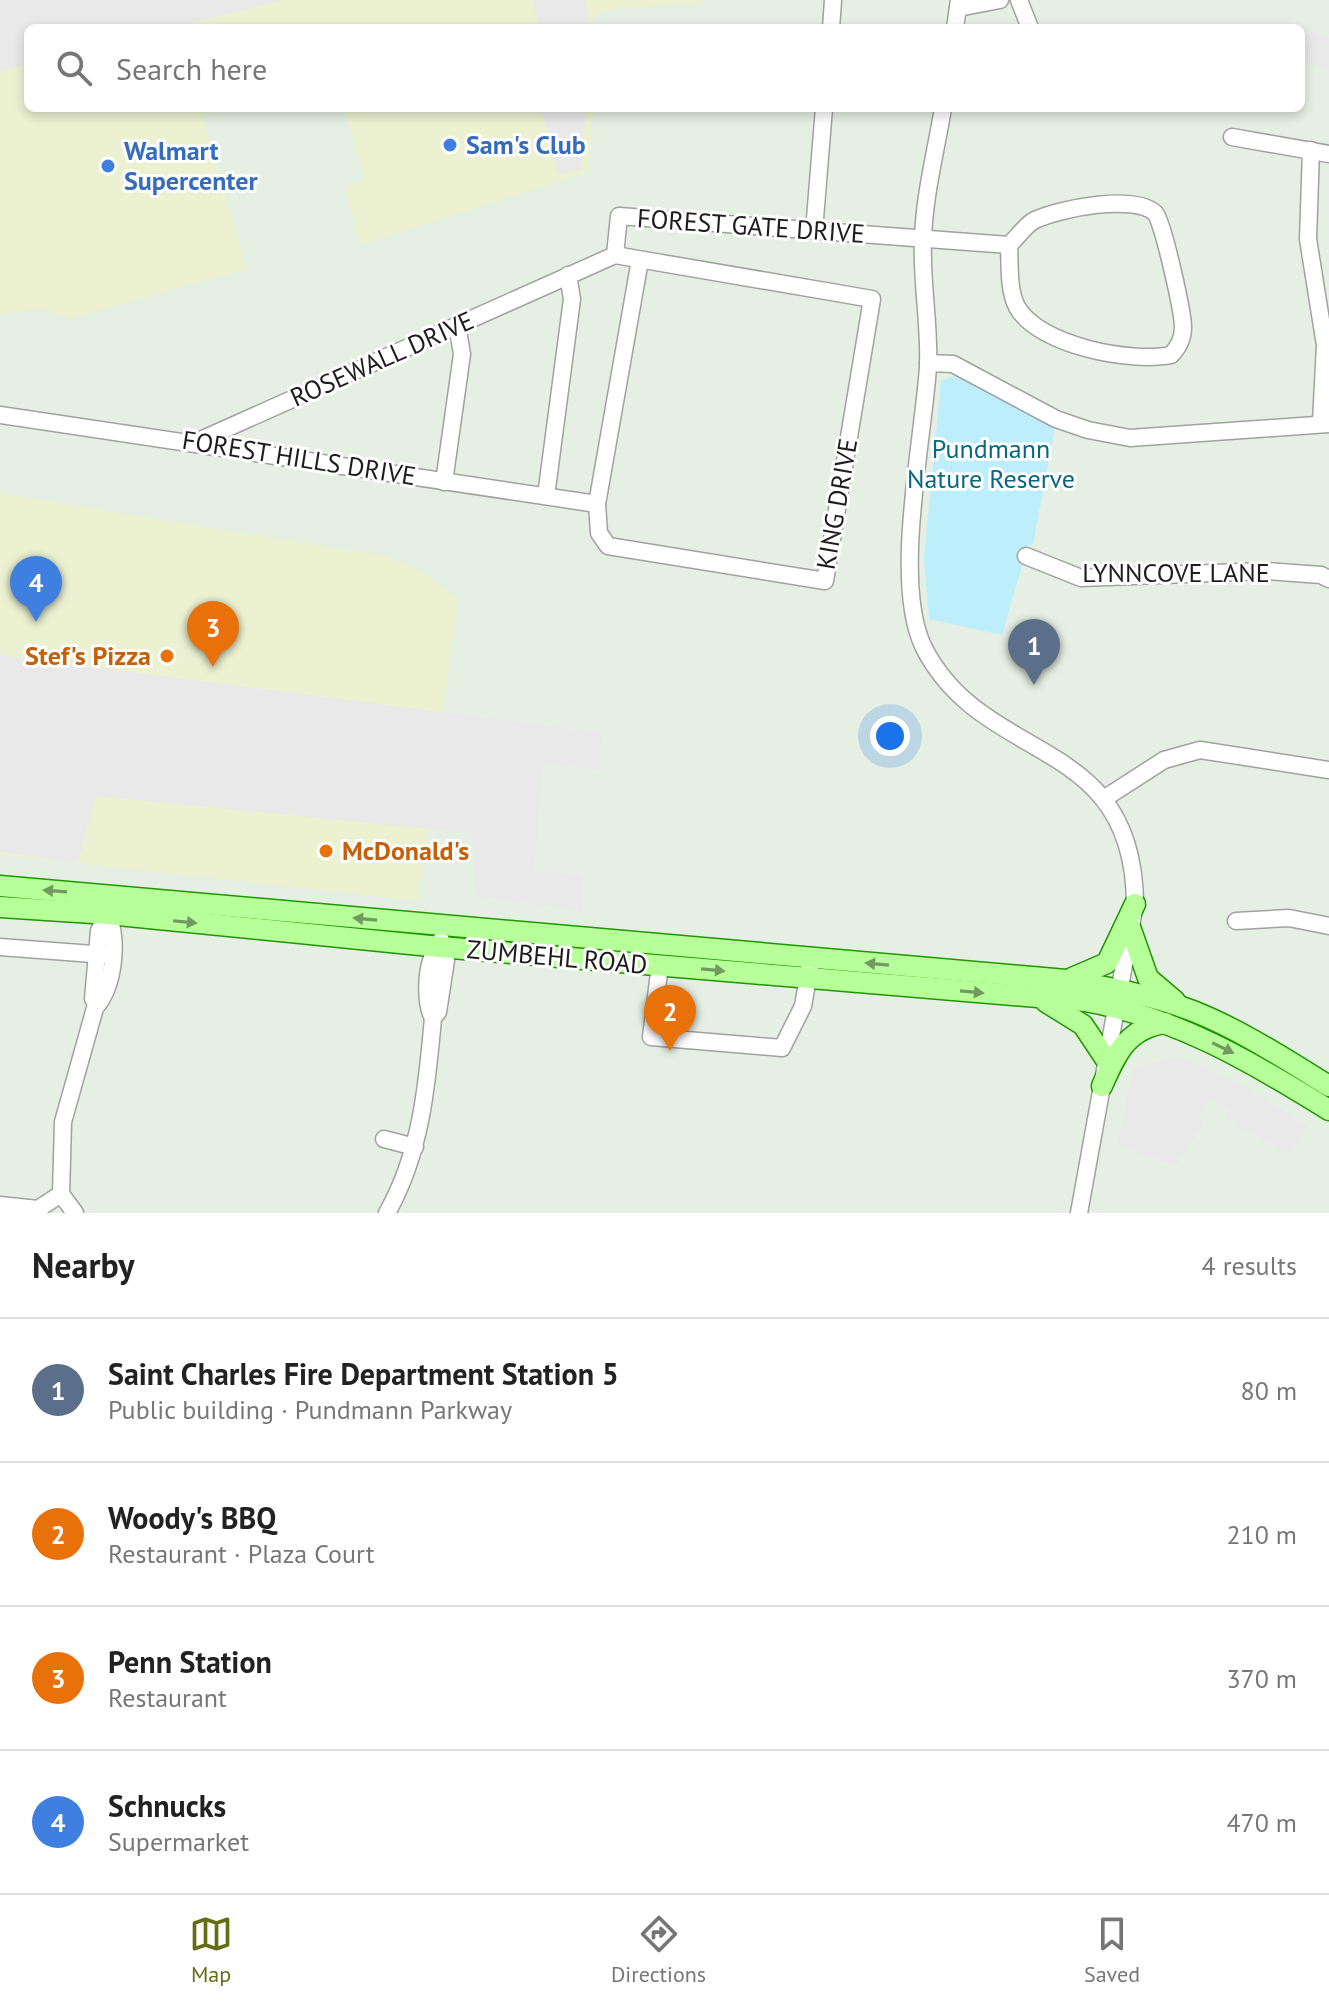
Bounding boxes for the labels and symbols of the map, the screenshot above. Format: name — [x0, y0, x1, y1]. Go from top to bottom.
place label: Sam's Club — [466, 128, 586, 161]
place label: Walmart Supercenter — [124, 134, 258, 197]
marker: Sam's Club — [441, 136, 459, 154]
marker: Walmart Supercenter — [99, 157, 117, 175]
street label: FOREST GATE DRIVE — [636, 201, 866, 250]
street label: ROSEWALL DRIVE — [285, 303, 479, 414]
street label: FOREST HILLS DRIVE — [180, 423, 418, 492]
park label: Pundmann Nature Reserve — [907, 432, 1075, 495]
street label: KING DRIVE — [809, 436, 864, 572]
pin: 4 — [10, 556, 62, 622]
street label: LYNNCOVE LANE — [1082, 556, 1270, 589]
pin: 3 — [187, 601, 239, 667]
pin: 1 — [1008, 619, 1060, 685]
place label: Stef's Pizza — [25, 639, 151, 672]
marker: Stef's Pizza — [158, 647, 176, 665]
your location — [870, 716, 910, 756]
place label: McDonald's — [342, 834, 469, 867]
marker: McDonald's — [317, 842, 335, 860]
one-way arrow — [42, 884, 67, 897]
one-way arrow — [352, 913, 377, 926]
one-way arrow — [173, 915, 198, 928]
street label: ZUMBEHL ROAD — [465, 932, 649, 981]
one-way arrow — [864, 957, 889, 970]
one-way arrow — [700, 964, 725, 977]
pin: 2 — [644, 985, 696, 1051]
one-way arrow — [960, 986, 985, 999]
one-way arrow — [1211, 1041, 1234, 1055]

